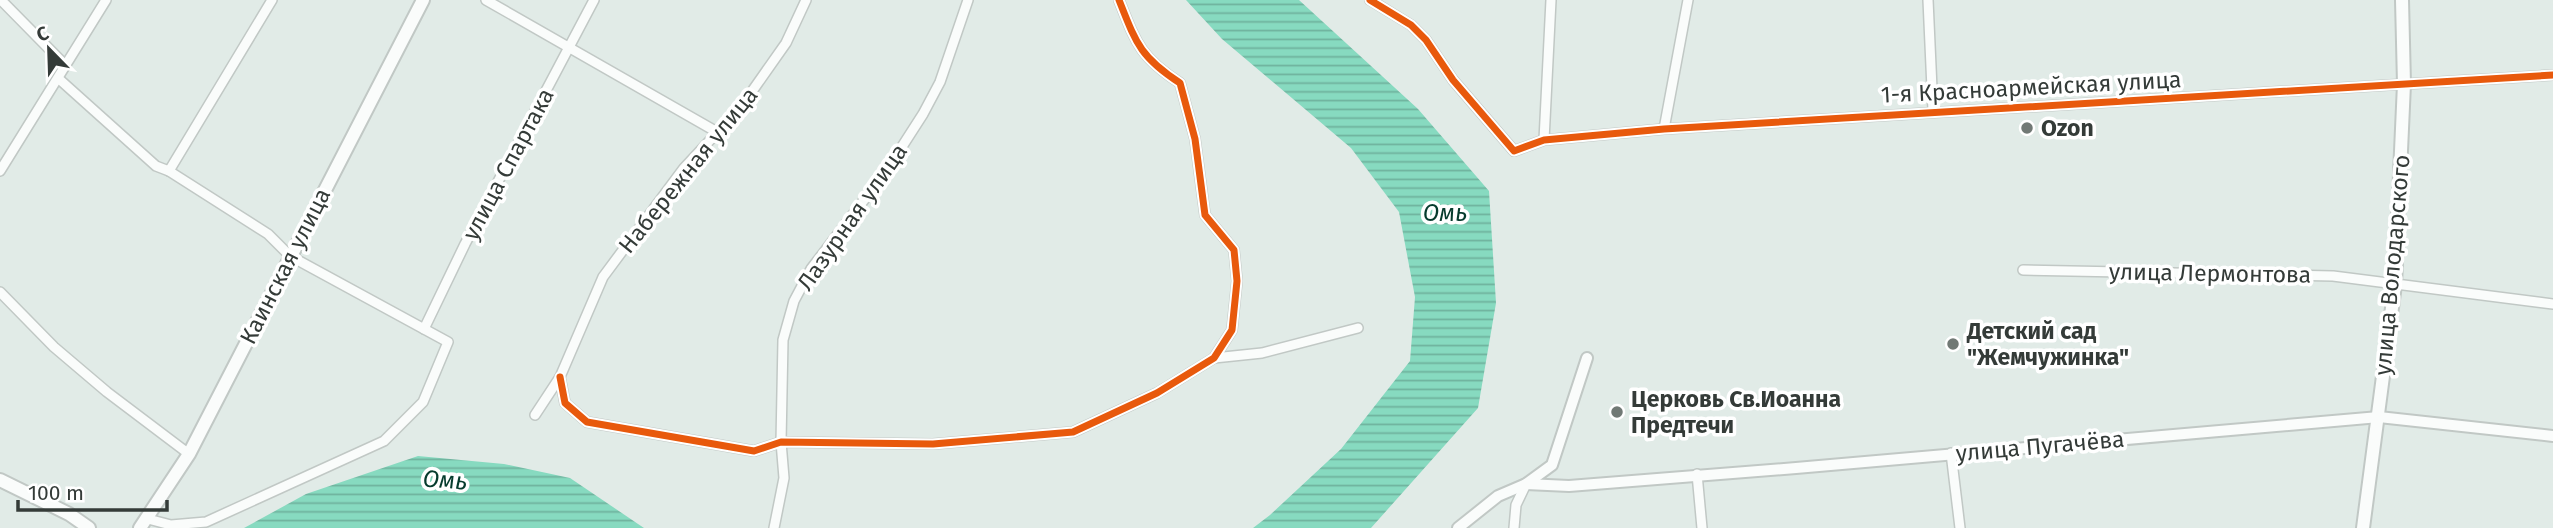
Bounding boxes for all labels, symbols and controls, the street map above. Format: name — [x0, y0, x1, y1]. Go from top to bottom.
north arrow — [14, 14, 84, 84]
text: С — [33, 21, 52, 47]
street label: 1-я Красноармейская улица — [1880, 65, 2182, 109]
street label: Набережная улица — [612, 81, 764, 259]
street label: улица Спартака — [456, 83, 560, 245]
place label: Ozon — [2041, 114, 2094, 142]
marker: Ozon — [2019, 120, 2035, 136]
street label: Лазурная улица — [791, 138, 913, 296]
street label: улица Володарского — [2368, 153, 2416, 377]
street label: Каинская улица — [234, 183, 336, 349]
water label: Омь — [1423, 199, 1467, 227]
street label: улица Лермонтова — [2109, 257, 2311, 289]
place label: Детский сад "Жемчужинка" — [1966, 317, 2129, 371]
marker: Детский сад "Жемчужинка" — [1945, 336, 1961, 352]
place label: Церковь Св.Иоанна Предтечи — [1631, 385, 1841, 439]
marker: Церковь Св.Иоанна Предтечи — [1609, 404, 1625, 420]
street label: улица Пугачёва — [1955, 425, 2125, 467]
water label: Омь — [422, 464, 468, 496]
scale bar — [18, 468, 166, 512]
text: 100 m — [28, 480, 84, 506]

